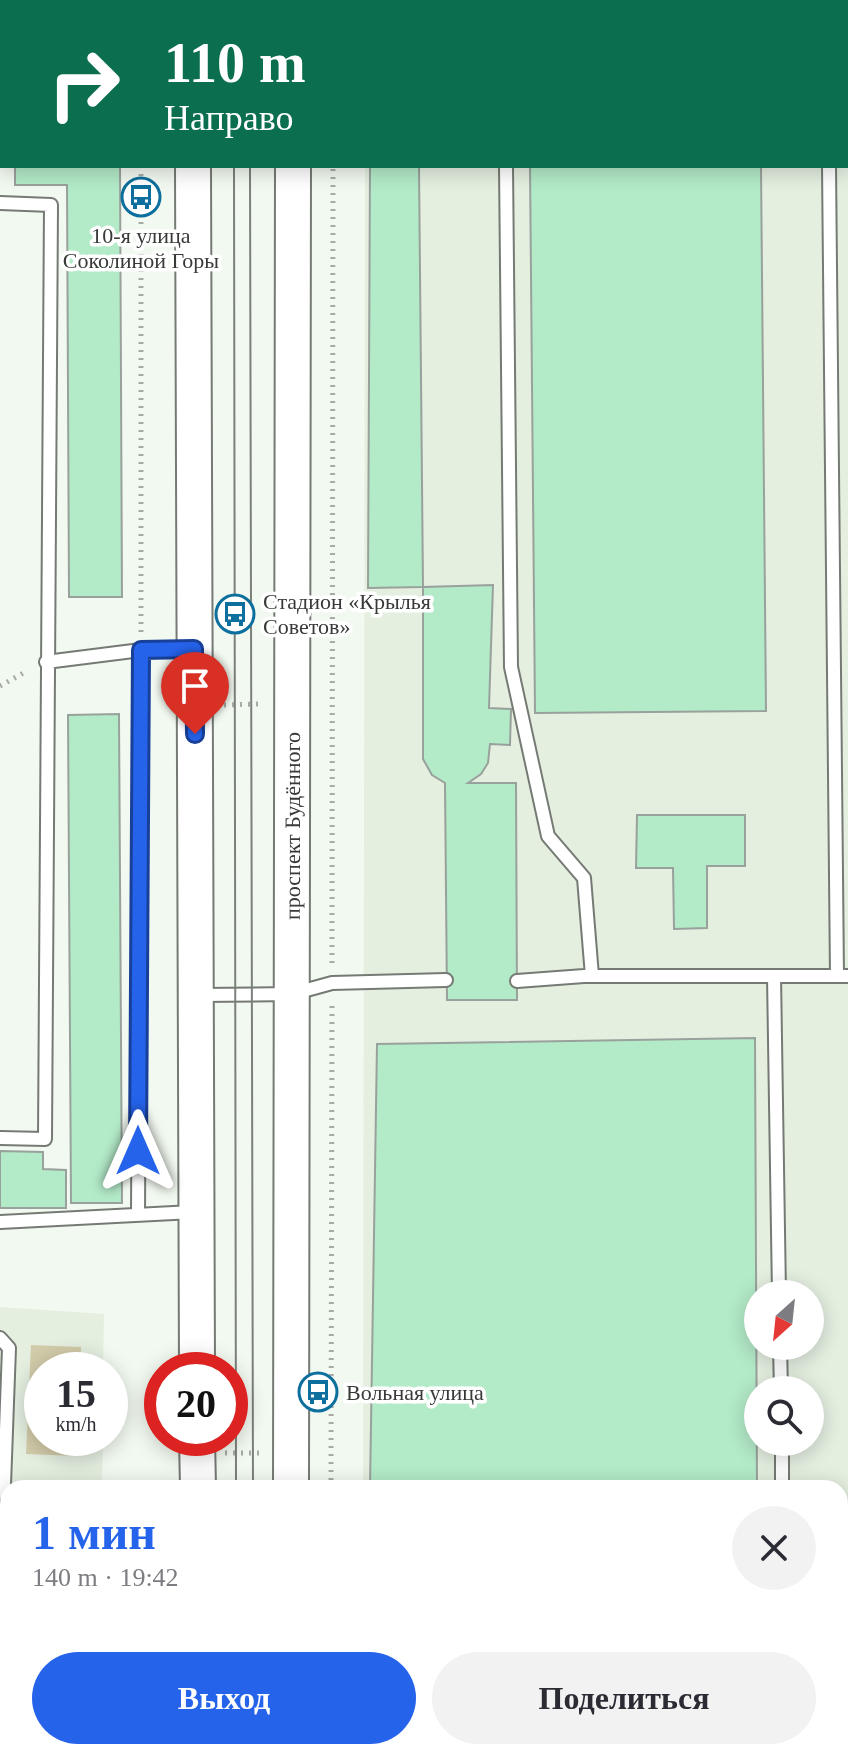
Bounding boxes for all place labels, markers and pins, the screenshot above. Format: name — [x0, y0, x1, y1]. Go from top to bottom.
bus stop icon: 10-я улица Соколиной Горы — [120, 176, 162, 218]
place label: 10-я улица Соколиной Горы — [63, 223, 219, 273]
place label: Стадион «Крылья Советов» — [263, 589, 431, 639]
bus stop icon: Стадион «Крылья Советов» — [214, 593, 256, 635]
pin — [161, 652, 229, 734]
bus stop icon: Вольная улица — [297, 1371, 339, 1413]
place label: Вольная улица — [346, 1380, 484, 1405]

